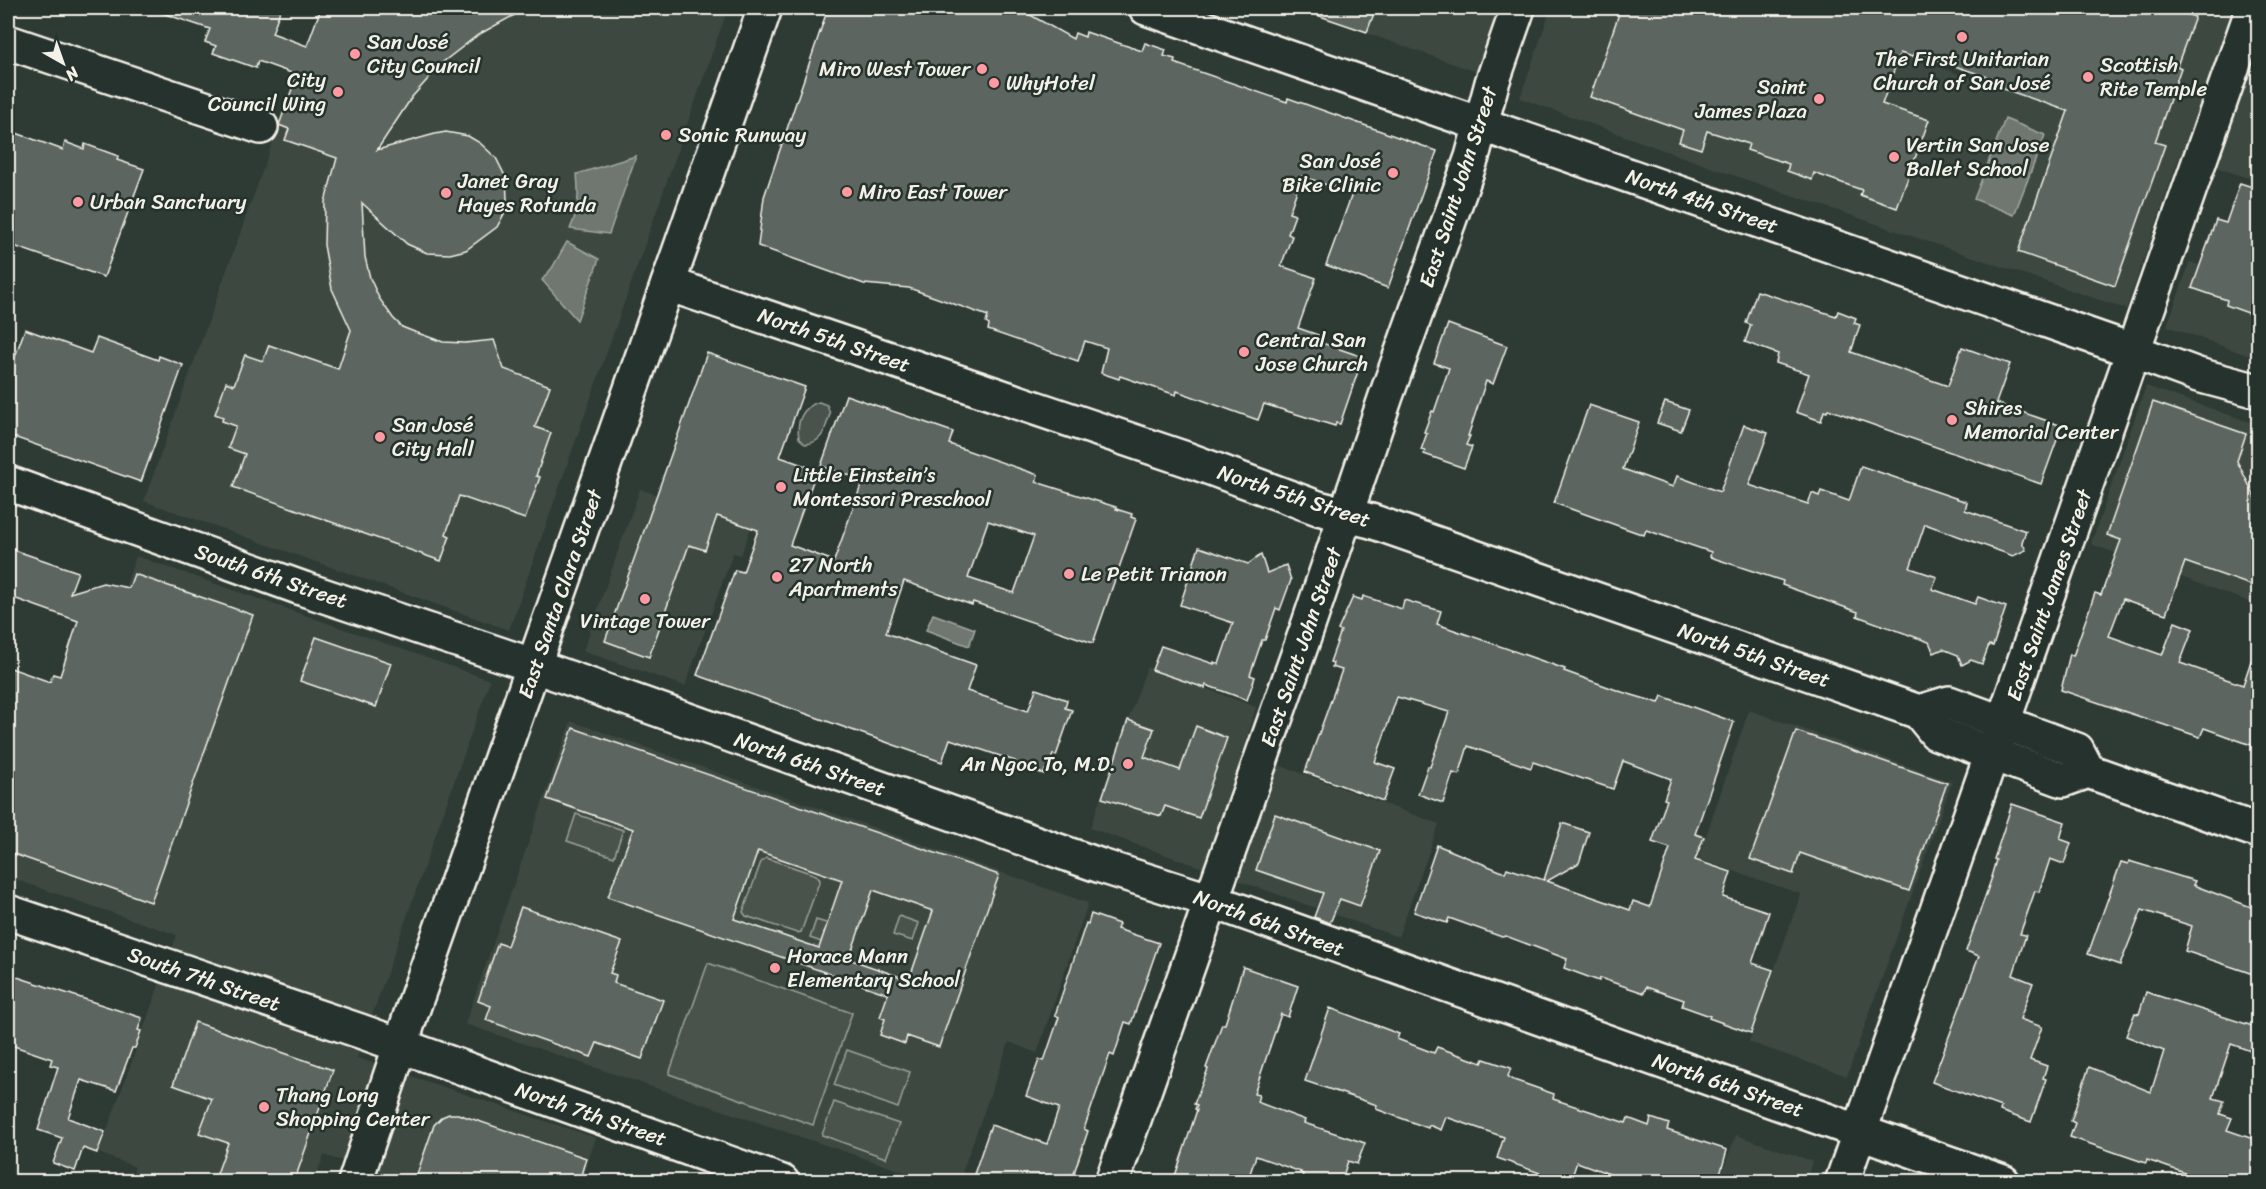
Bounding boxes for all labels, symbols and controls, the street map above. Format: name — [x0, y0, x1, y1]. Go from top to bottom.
place label: San José City Council — [367, 23, 481, 85]
marker: The First Unitarian Church of San José — [1955, 30, 1969, 44]
north arrow — [33, 33, 93, 93]
place label: The First Unitarian Church of San José — [1873, 40, 2051, 102]
place label: Scottish Rite Temple — [2100, 46, 2208, 108]
marker: San José City Council — [348, 47, 362, 61]
place label: Miro West Tower — [819, 50, 971, 88]
text: N — [58, 59, 87, 89]
place label: City Council Wing — [208, 61, 326, 123]
marker: Miro West Tower — [975, 62, 989, 76]
place label: WhyHotel — [1006, 64, 1096, 102]
place label: Saint James Plaza — [1694, 68, 1807, 130]
marker: Scottish Rite Temple — [2081, 70, 2095, 84]
marker: WhyHotel — [987, 76, 1001, 90]
street label: East Saint John Street — [1408, 80, 1509, 292]
marker: City Council Wing — [331, 85, 345, 99]
marker: Saint James Plaza — [1812, 92, 1826, 106]
place label: Sonic Runway — [678, 116, 806, 154]
place label: Vertin San Jose Ballet School — [1906, 126, 2050, 188]
marker: Sonic Runway — [659, 128, 673, 142]
place label: San José Bike Clinic — [1282, 142, 1382, 204]
marker: Vertin San Jose Ballet School — [1887, 150, 1901, 164]
street label: North 4th Street — [1621, 157, 1783, 245]
place label: Janet Gray Hayes Rotunda — [457, 162, 596, 224]
marker: San José Bike Clinic — [1386, 166, 1400, 180]
place label: Miro East Tower — [859, 173, 1008, 211]
place label: Urban Sanctuary — [90, 183, 247, 221]
marker: Miro East Tower — [840, 185, 854, 199]
marker: Janet Gray Hayes Rotunda — [439, 186, 453, 200]
marker: Urban Sanctuary — [71, 195, 85, 209]
street label: North 5th Street — [753, 296, 915, 384]
place label: Central San Jose Church — [1255, 321, 1368, 383]
marker: Central San Jose Church — [1237, 345, 1251, 359]
place label: Shires Memorial Center — [1964, 389, 2120, 451]
place label: San José City Hall — [392, 406, 475, 468]
marker: Shires Memorial Center — [1945, 413, 1959, 427]
marker: San José City Hall — [373, 430, 387, 444]
street label: North 5th Street — [1213, 453, 1375, 539]
place label: Little Einstein’s Montessori Preschool — [793, 456, 992, 518]
marker: Little Einstein’s Montessori Preschool — [774, 480, 788, 494]
street label: East Saint James Street — [1995, 482, 2104, 706]
street label: East Santa Clara Street — [506, 483, 614, 704]
street label: South 6th Street — [189, 532, 353, 620]
street label: East Saint John Street — [1249, 540, 1354, 752]
place label: 27 North Apartments — [788, 546, 898, 608]
place label: Le Petit Trianon — [1081, 555, 1227, 593]
marker: Le Petit Trianon — [1062, 567, 1076, 581]
marker: 27 North Apartments — [770, 570, 784, 584]
marker: Vintage Tower — [638, 592, 652, 606]
place label: Vintage Tower — [580, 602, 711, 640]
street label: North 5th Street — [1673, 611, 1835, 699]
street label: North 6th Street — [729, 720, 891, 808]
place label: An Ngoc To, M.D. — [959, 745, 1116, 783]
marker: An Ngoc To, M.D. — [1121, 757, 1135, 771]
street label: North 6th Street — [1188, 878, 1350, 968]
street label: South 7th Street — [122, 935, 286, 1023]
place label: Horace Mann Elementary School — [787, 937, 961, 999]
marker: Horace Mann Elementary School — [768, 961, 782, 975]
street label: North 6th Street — [1647, 1041, 1809, 1129]
street label: North 7th Street — [510, 1070, 672, 1158]
place label: Thang Long Shopping Center — [276, 1076, 431, 1138]
marker: Thang Long Shopping Center — [257, 1100, 271, 1114]

